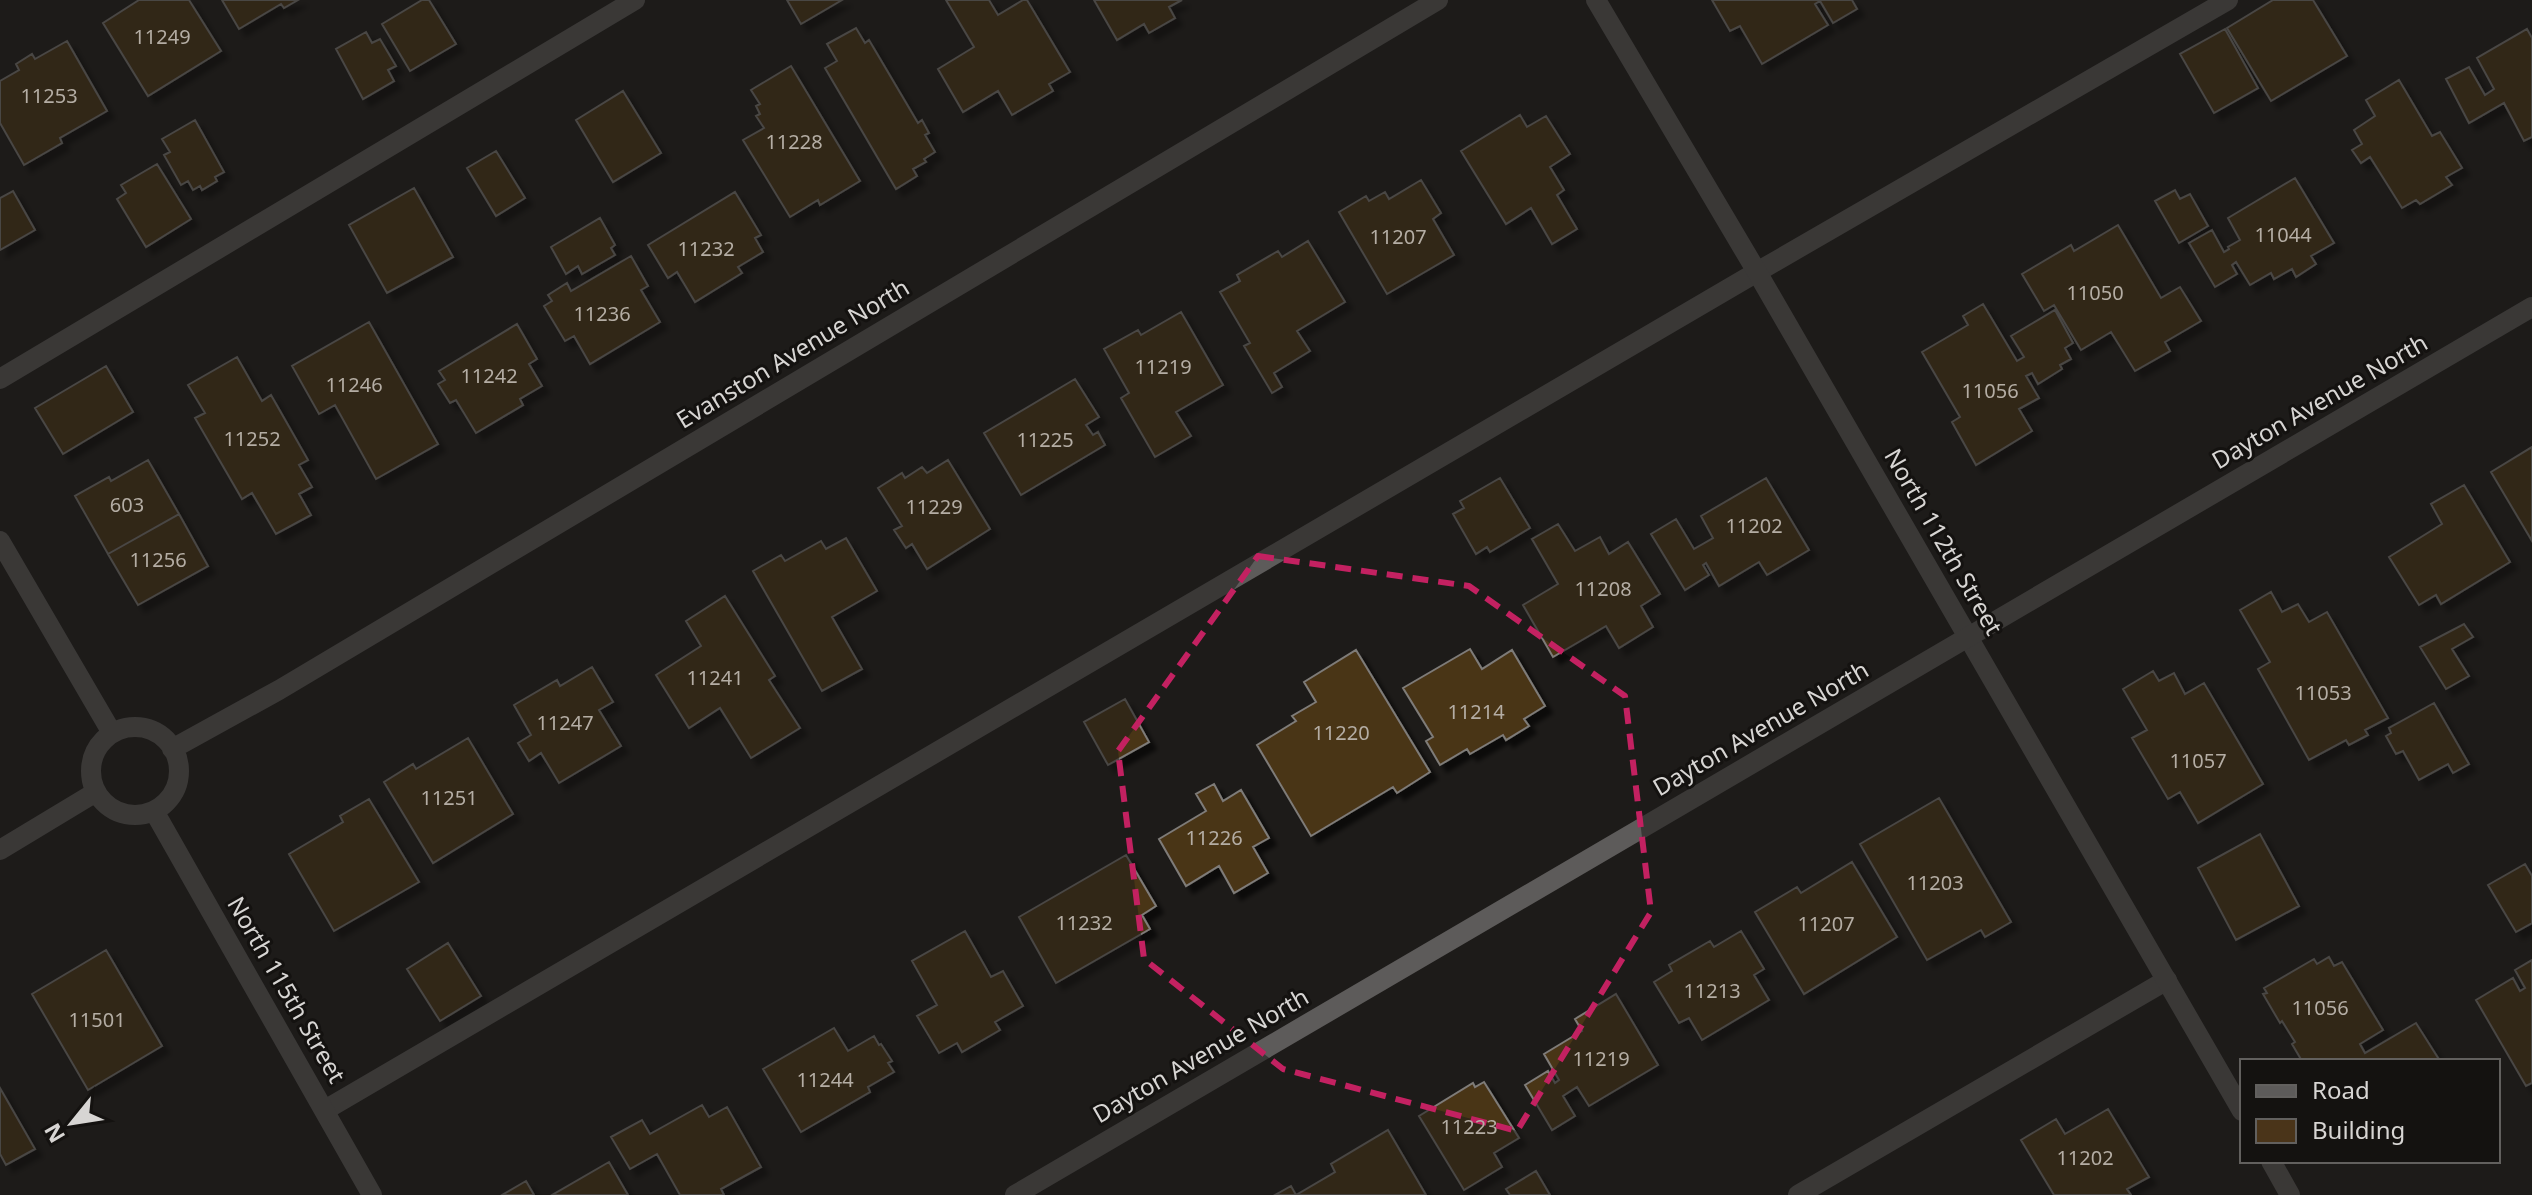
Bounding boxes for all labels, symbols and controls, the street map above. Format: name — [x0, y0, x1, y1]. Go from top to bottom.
house number: 11249 — [133, 23, 191, 50]
house number: 11253 — [20, 82, 78, 109]
house number: 11228 — [765, 128, 823, 155]
house number: 11044 — [2254, 221, 2312, 248]
house number: 11207 — [1369, 223, 1427, 250]
house number: 11232 — [677, 235, 735, 262]
street label: Evanston Avenue North — [670, 270, 915, 435]
house number: 11050 — [2066, 279, 2124, 306]
house number: 11236 — [573, 300, 631, 327]
street label: Dayton Avenue North — [2205, 325, 2433, 476]
house number: 11219 — [1134, 353, 1192, 380]
house number: 11242 — [460, 362, 518, 389]
house number: 11246 — [325, 371, 383, 398]
house number: 11056 — [1961, 377, 2019, 404]
house number: 11252 — [223, 425, 281, 452]
house number: 11225 — [1016, 426, 1074, 453]
street label: North 112th Street — [1877, 442, 2011, 641]
house number: 603 — [110, 491, 144, 518]
house number: 11229 — [905, 493, 963, 520]
house number: 11202 — [1725, 512, 1783, 539]
house number: 11256 — [129, 546, 187, 573]
house number: 11208 — [1574, 575, 1632, 602]
street label: Dayton Avenue North — [1646, 652, 1874, 803]
house number: 11241 — [686, 664, 744, 691]
house number: 11053 — [2294, 679, 2352, 706]
house number: 11214 — [1447, 698, 1505, 725]
house number: 11247 — [536, 709, 594, 736]
house number: 11220 — [1312, 719, 1370, 746]
house number: 11057 — [2169, 747, 2227, 774]
house number: 11251 — [420, 784, 478, 811]
house number: 11226 — [1185, 824, 1243, 851]
house number: 11203 — [1906, 869, 1964, 896]
street label: North 115th Street — [220, 890, 354, 1089]
house number: 11232 — [1055, 909, 1113, 936]
house number: 11207 — [1797, 910, 1855, 937]
house number: 11213 — [1683, 977, 1741, 1004]
street label: Dayton Avenue North — [1086, 979, 1314, 1130]
house number: 11056 — [2291, 994, 2349, 1021]
house number: 11501 — [68, 1006, 126, 1033]
house number: 11219 — [1572, 1045, 1630, 1072]
legend — [2240, 1059, 2500, 1163]
house number: 11244 — [796, 1066, 854, 1093]
text: Road — [2312, 1073, 2370, 1106]
north arrow — [32, 1083, 112, 1163]
house number: 11223 — [1440, 1113, 1498, 1140]
text: Building — [2312, 1113, 2405, 1146]
text: N — [36, 1118, 71, 1149]
house number: 11202 — [2056, 1144, 2114, 1171]

